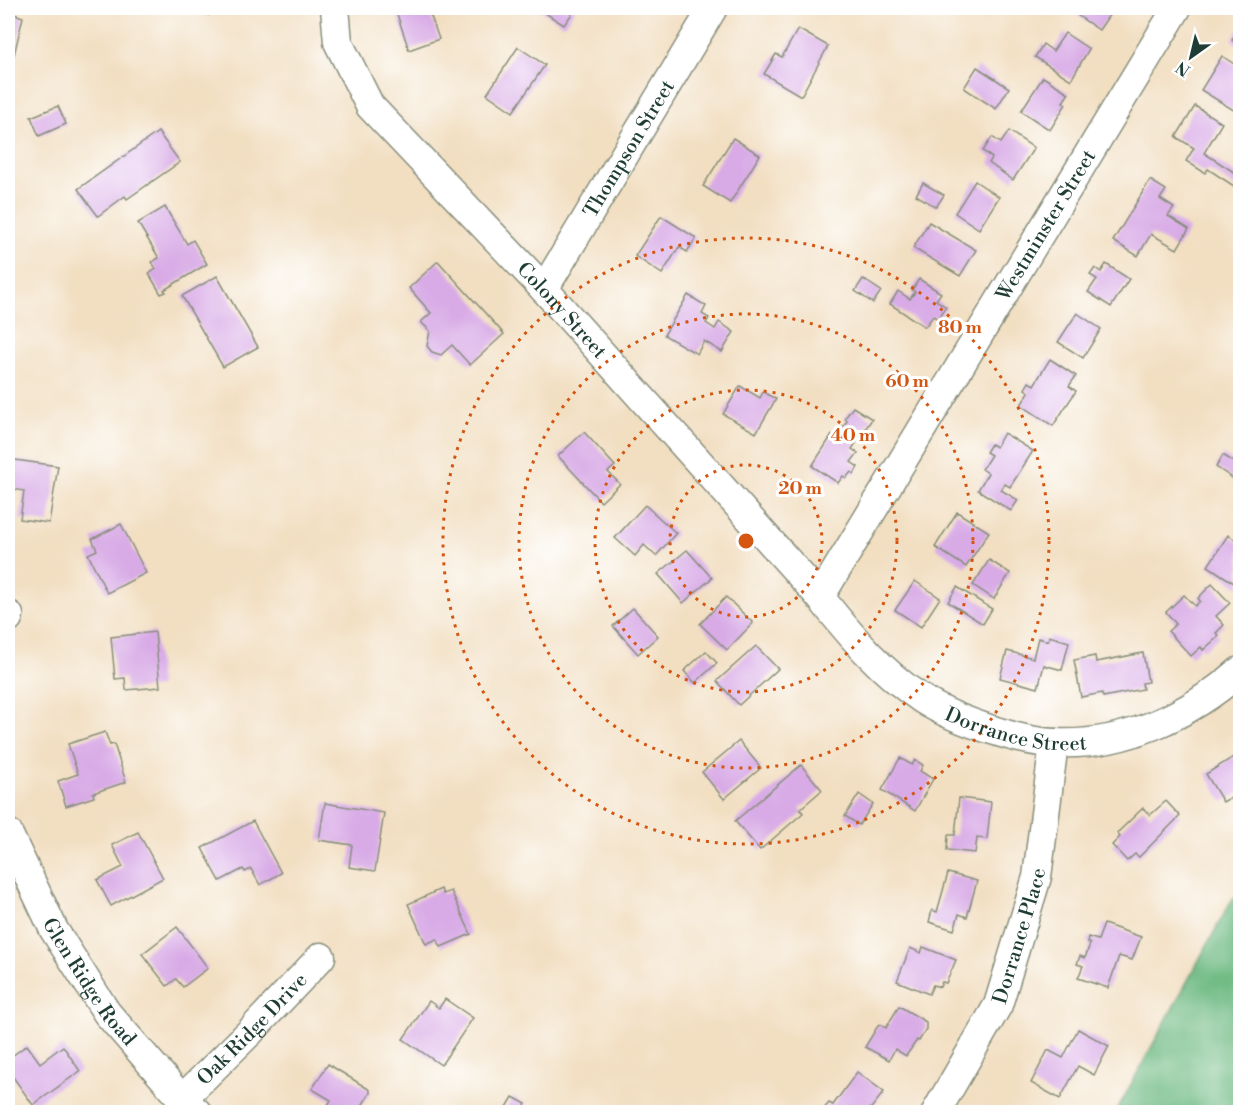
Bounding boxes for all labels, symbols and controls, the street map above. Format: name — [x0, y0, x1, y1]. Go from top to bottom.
north arrow — [1161, 27, 1221, 87]
text: N — [1172, 57, 1194, 80]
street label: Thompson Street — [579, 76, 681, 223]
street label: Westminster Street — [991, 146, 1102, 307]
street label: Colony Street — [511, 257, 612, 365]
text: 80 m — [938, 316, 983, 339]
text: 60 m — [885, 370, 929, 393]
text: 40 m — [831, 424, 876, 447]
text: 20 m — [778, 477, 822, 500]
centre of rings — [736, 531, 756, 551]
street label: Dorrance Street — [941, 703, 1088, 757]
street label: Dorrance Place — [988, 867, 1052, 1007]
street label: Glen Ridge Road — [36, 914, 141, 1052]
street label: Oak Ridge Drive — [192, 968, 313, 1091]

